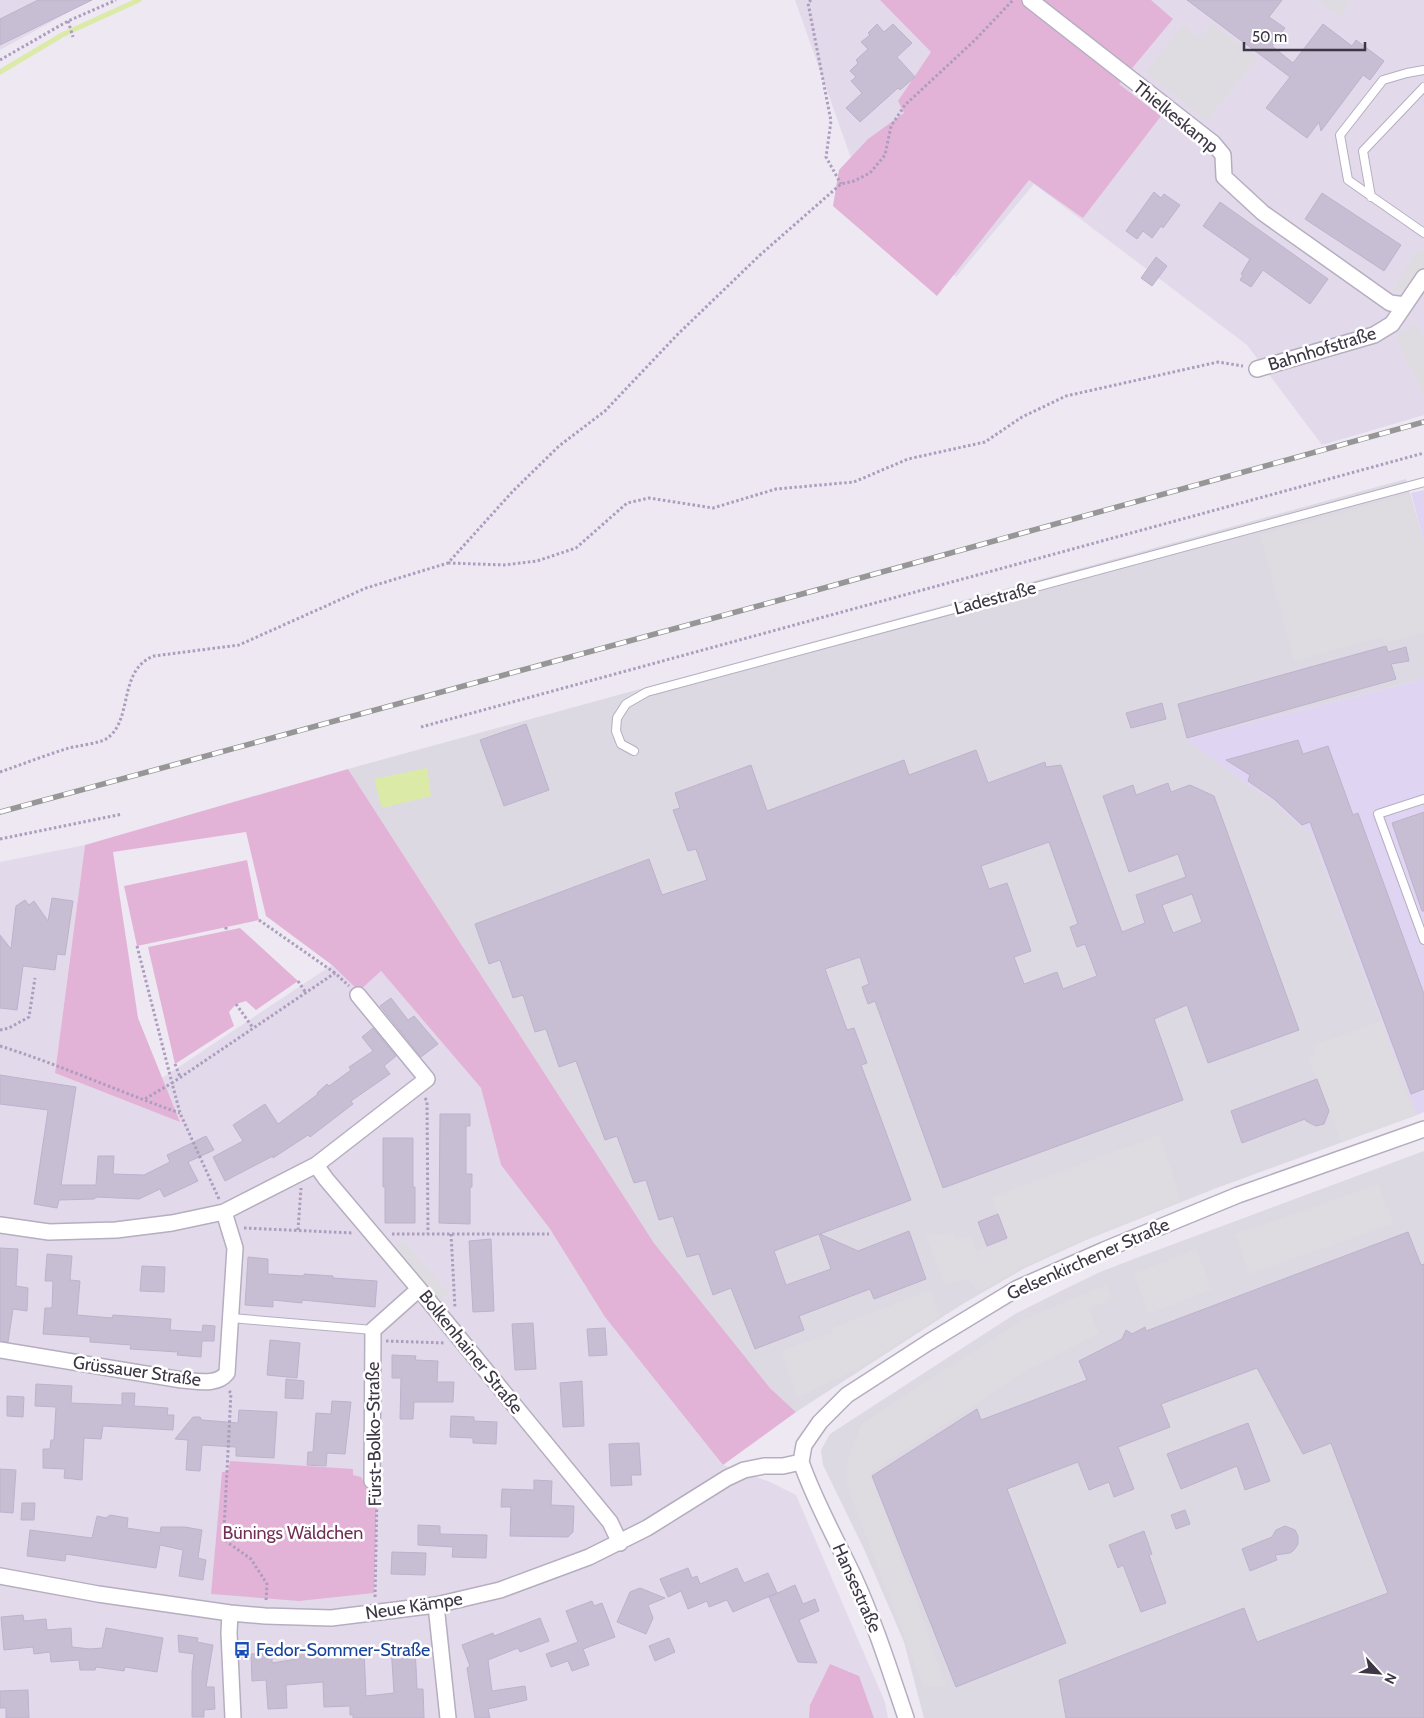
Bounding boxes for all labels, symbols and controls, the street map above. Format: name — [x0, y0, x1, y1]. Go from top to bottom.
scale bar — [1244, 20, 1365, 52]
text: 50 m — [1252, 28, 1287, 46]
street label: Thielkeskamp — [1129, 76, 1223, 158]
street label: Bahnhofstraße — [1265, 322, 1379, 376]
street label: Ladestraße — [952, 576, 1038, 620]
street label: Gelsenkirchener Straße — [1003, 1213, 1173, 1305]
street label: Bolkenhainer Straße — [414, 1286, 528, 1418]
street label: Grüssauer Straße — [72, 1351, 202, 1391]
street label: Fürst-Bolko-Straße — [362, 1361, 386, 1507]
park label: Bünings Wäldchen — [223, 1522, 363, 1544]
street label: Hansestraße — [828, 1540, 886, 1636]
street label: Neue Kämpe — [364, 1587, 464, 1625]
place label: Fedor-Sommer-Straße — [256, 1639, 430, 1661]
bus stop icon: Fedor-Sommer-Straße — [232, 1640, 252, 1660]
north arrow — [1354, 1648, 1404, 1698]
text: N — [1380, 1670, 1401, 1687]

